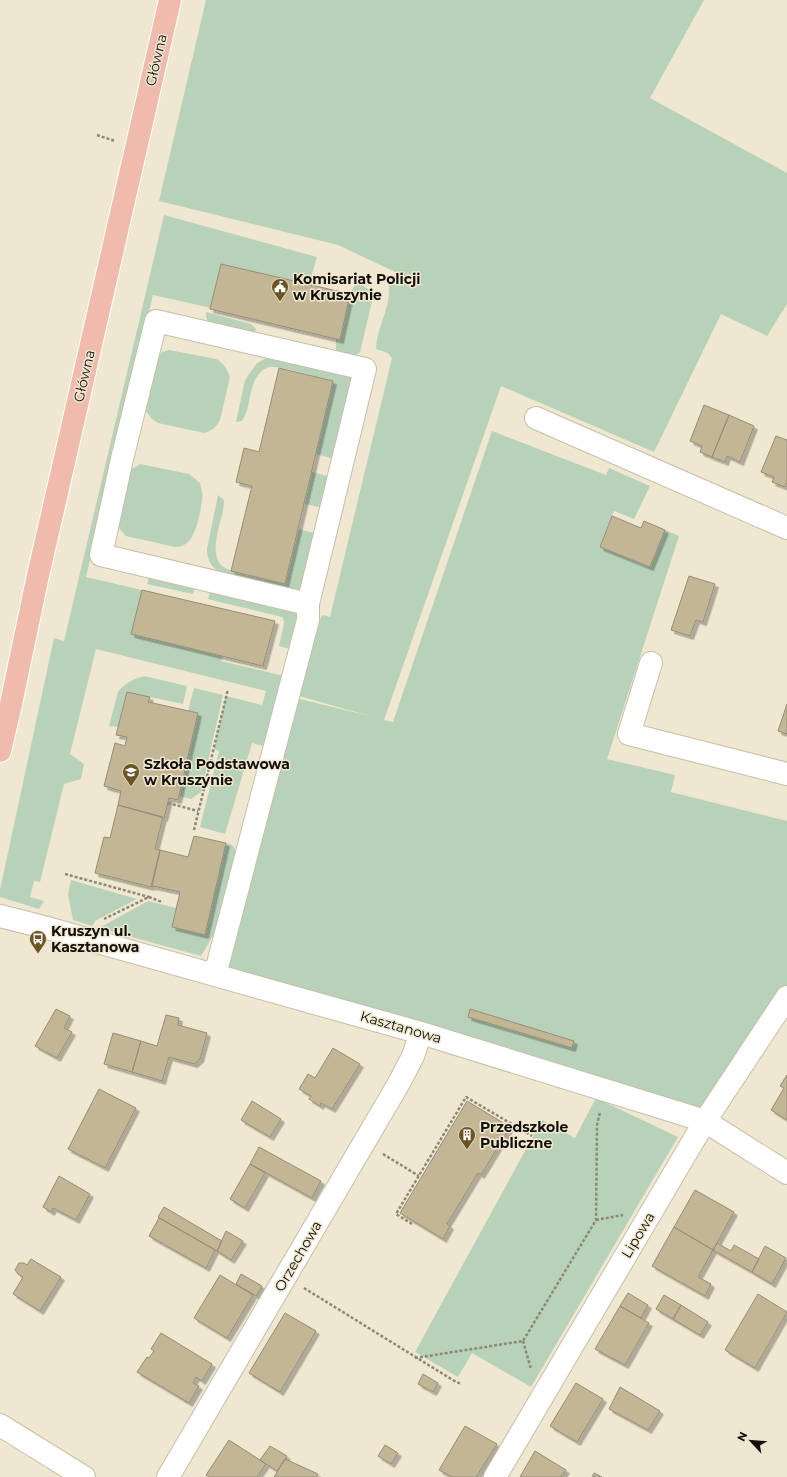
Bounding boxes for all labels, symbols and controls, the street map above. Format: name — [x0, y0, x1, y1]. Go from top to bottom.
street label: Główna — [141, 32, 171, 88]
place label: Komisariat Policji w Kruszynie — [293, 270, 421, 304]
public building icon: Komisariat Policji w Kruszynie — [270, 277, 290, 302]
street label: Główna — [69, 348, 99, 404]
place label: Szkoła Podstawowa w Kruszynie — [144, 755, 290, 789]
school or university icon: Szkoła Podstawowa w Kruszynie — [121, 762, 141, 787]
place label: Kruszyn ul. Kasztanowa — [51, 922, 140, 956]
bus stop icon: Kruszyn ul. Kasztanowa — [28, 929, 48, 954]
street label: Kasztanowa — [358, 1007, 444, 1047]
place label: Przedszkole Publiczne — [480, 1118, 568, 1152]
building icon: Przedszkole Publiczne — [457, 1125, 477, 1150]
street label: Lipowa — [617, 1209, 659, 1261]
street label: Orzechowa — [270, 1217, 326, 1295]
north arrow — [731, 1421, 771, 1461]
text: N — [734, 1430, 750, 1444]

